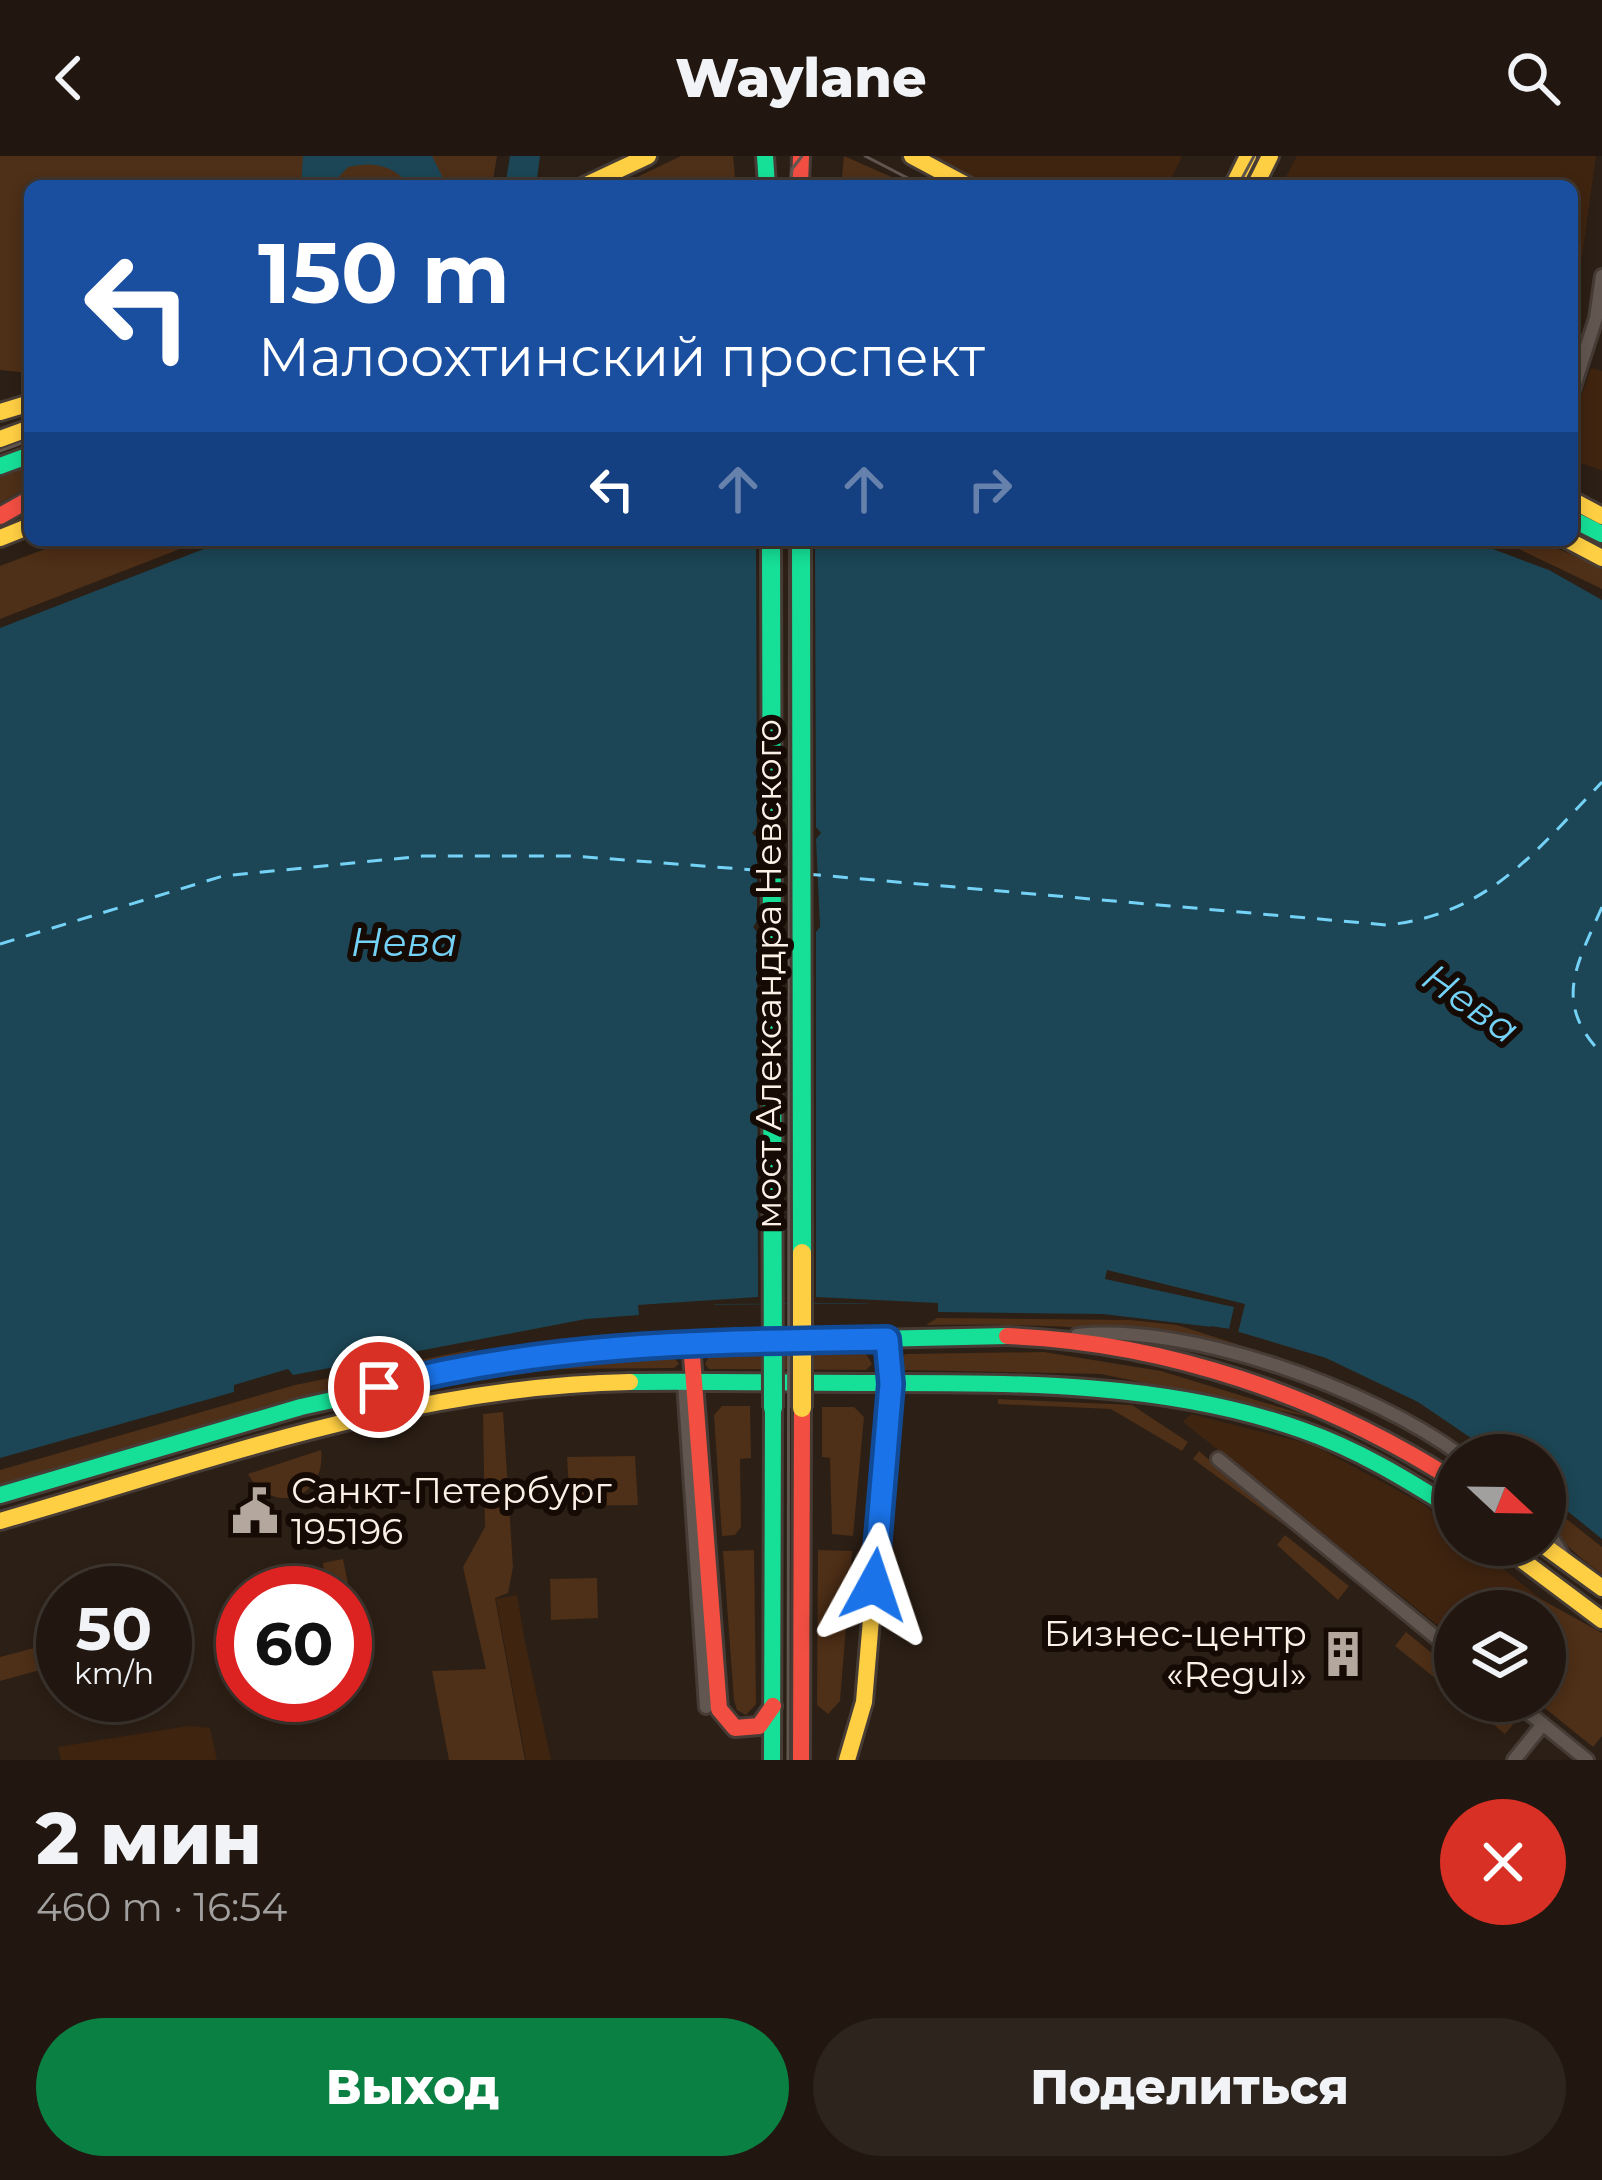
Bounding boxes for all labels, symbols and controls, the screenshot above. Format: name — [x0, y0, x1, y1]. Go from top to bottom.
icon: back — [36, 45, 102, 111]
text: Waylane — [675, 45, 927, 111]
icon: search — [1500, 45, 1566, 111]
text: 150 m — [258, 222, 510, 324]
icon: left — [60, 228, 216, 384]
text: Малоохтинский проспект — [258, 324, 985, 390]
icon: left — [579, 456, 645, 522]
icon: ahead — [705, 456, 771, 522]
icon: ahead — [831, 456, 897, 522]
icon: right — [957, 456, 1023, 522]
street label: мост Александра Невского — [746, 719, 790, 1229]
water label: Нева — [351, 918, 457, 966]
water label: Нева — [1413, 953, 1529, 1053]
pin — [328, 1336, 430, 1438]
icon: arrive — [346, 1354, 412, 1420]
north arrow — [1434, 1434, 1566, 1566]
map controls — [1434, 1434, 1566, 1722]
place label: Санкт-Петербург 195196 — [291, 1468, 612, 1553]
public building icon: Санкт-Петербург 195196 — [230, 1486, 280, 1536]
position arrow — [811, 1522, 937, 1648]
speed limit sign: 60 — [216, 1566, 372, 1722]
button: layers — [1434, 1590, 1566, 1722]
text: 50 — [76, 1592, 152, 1665]
place label: Бизнес-центр «Regul» — [1044, 1611, 1307, 1696]
building icon: Бизнес-центр «Regul» — [1318, 1629, 1368, 1679]
text: km/h — [74, 1655, 154, 1692]
text: 2 мин — [36, 1794, 262, 1882]
button: close — [1440, 1799, 1566, 1925]
text: 460 m · 16:54 — [36, 1883, 287, 1931]
button: Выход — [36, 2018, 789, 2156]
button: Поделиться — [813, 2018, 1566, 2156]

